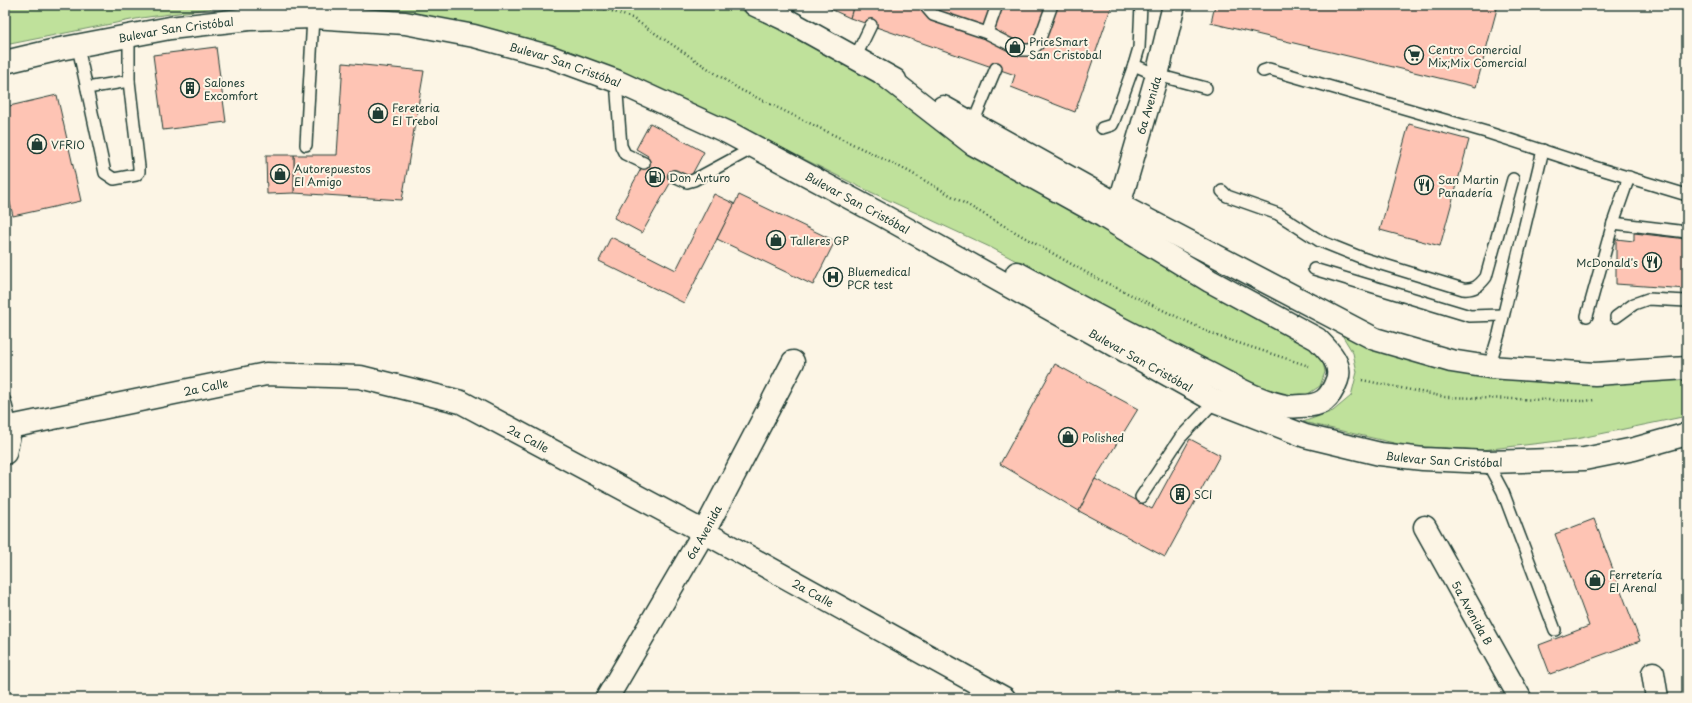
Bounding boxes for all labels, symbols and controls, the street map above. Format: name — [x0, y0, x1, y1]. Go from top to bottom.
street label: Bulevar San Cristóbal — [116, 12, 234, 46]
place label: PriceSmart San Cristobal — [1029, 33, 1102, 63]
shop icon: PriceSmart San Cristobal — [1004, 36, 1026, 58]
street label: Bulevar San Cristóbal — [508, 37, 624, 91]
place label: Centro Comercial Mix;Mix Comercial — [1428, 41, 1527, 71]
supermarket icon: Centro Comercial Mix;Mix Comercial — [1403, 44, 1425, 66]
place label: Salones Excomfort — [204, 74, 258, 104]
street label: 6a Avenida — [1132, 74, 1165, 136]
building icon: Salones Excomfort — [179, 77, 201, 99]
place label: Fereteria El Trebol — [392, 99, 440, 129]
shop icon: Fereteria El Trebol — [367, 102, 389, 124]
shop icon: VFRIO — [26, 133, 48, 155]
place label: VFRIO — [51, 136, 85, 153]
place label: Autorepuestos El Amigo — [294, 160, 371, 190]
shop icon: Autorepuestos El Amigo — [269, 163, 291, 185]
fuel station icon: Don Arturo — [644, 166, 666, 188]
street label: Bulevar San Cristóbal — [802, 167, 913, 238]
place label: Don Arturo — [669, 169, 730, 186]
place label: San Martin Panadería — [1438, 171, 1499, 201]
restaurant icon: San Martin Panadería — [1413, 174, 1435, 196]
shop icon: Talleres GP — [765, 229, 787, 251]
place label: Talleres GP — [790, 232, 849, 249]
restaurant icon: McDonald's — [1641, 251, 1663, 273]
place label: McDonald's — [1576, 254, 1638, 271]
place label: Bluemedical PCR test — [847, 263, 911, 293]
hospital icon: Bluemedical PCR test — [822, 266, 844, 288]
street label: Bulevar San Cristóbal — [1086, 324, 1196, 395]
street label: 2a Calle — [182, 374, 230, 399]
street label: 2a Calle — [504, 420, 552, 456]
shop icon: Polished — [1057, 426, 1079, 448]
place label: Polished — [1082, 429, 1124, 446]
street label: Bulevar San Cristóbal — [1385, 446, 1503, 471]
building icon: SCI — [1169, 483, 1191, 505]
place label: SCI — [1194, 486, 1212, 503]
street label: 6a Avenida — [681, 502, 725, 562]
place label: Ferretería El Arenal — [1609, 566, 1662, 596]
shop icon: Ferretería El Arenal — [1584, 569, 1606, 591]
street label: 2a Calle — [789, 574, 837, 611]
street label: 5a Avenida B — [1448, 578, 1497, 648]

